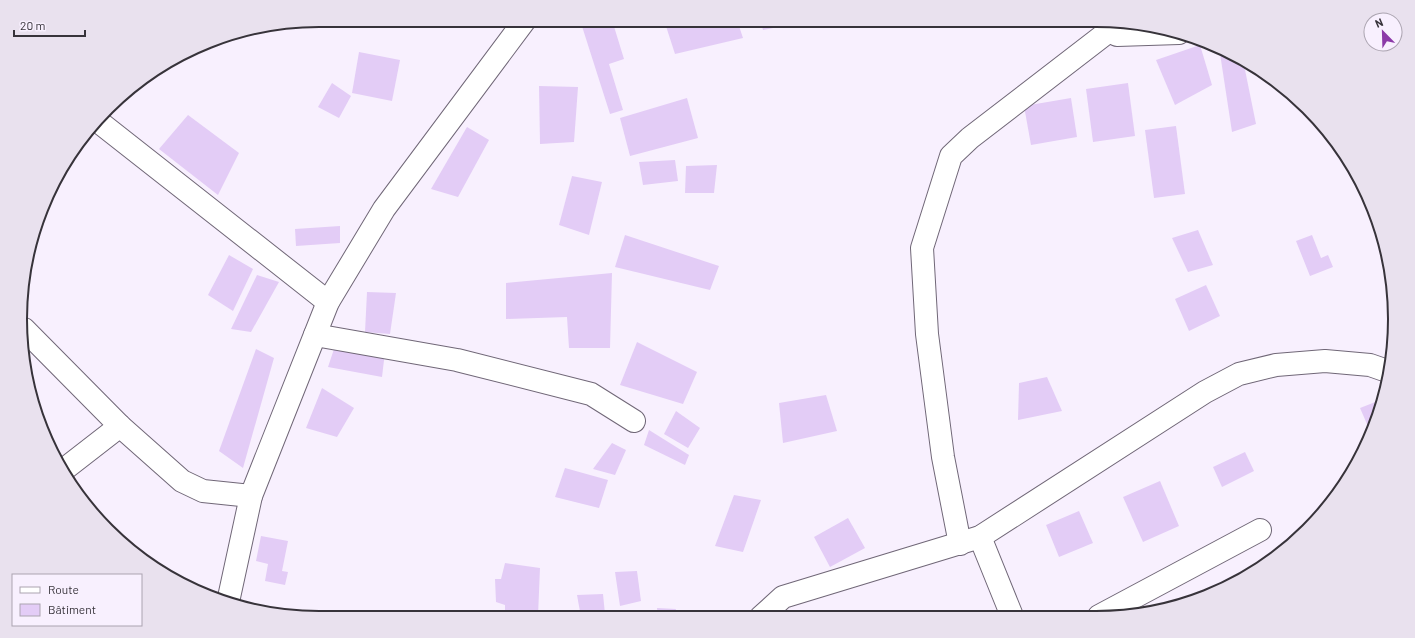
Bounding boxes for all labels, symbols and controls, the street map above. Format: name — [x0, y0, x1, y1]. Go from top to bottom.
scale bar — [14, 12, 85, 38]
north arrow — [1363, 12, 1403, 52]
text: N — [1373, 15, 1385, 30]
text: 20 m — [20, 18, 46, 32]
legend — [12, 574, 142, 626]
text: Route — [48, 582, 79, 596]
text: Bâtiment — [48, 602, 96, 616]

